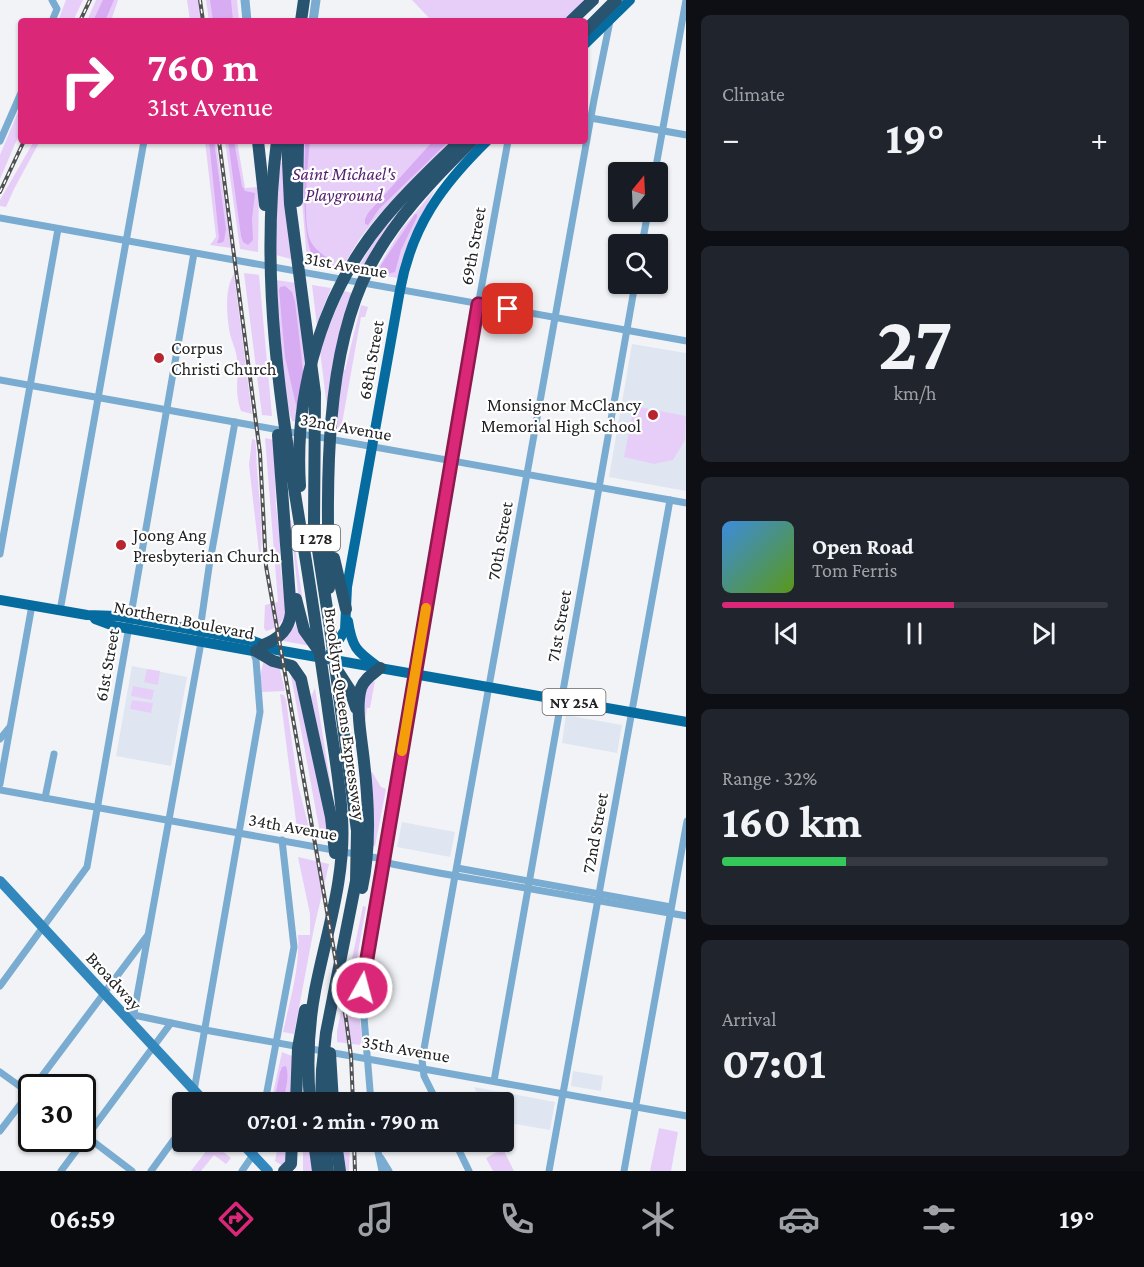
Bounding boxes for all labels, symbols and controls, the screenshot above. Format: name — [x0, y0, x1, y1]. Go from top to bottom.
icon: right — [48, 42, 126, 120]
text: 760 m — [147, 43, 259, 90]
text: Climate — [722, 83, 785, 105]
text: 31st Avenue — [147, 92, 273, 122]
text: 19° — [886, 113, 944, 163]
text: − — [722, 120, 739, 157]
text: + — [1091, 120, 1108, 157]
north arrow — [608, 162, 668, 222]
map controls — [608, 162, 668, 294]
park label: Saint Michael's Playground — [292, 164, 396, 205]
street label: 69th Street — [456, 204, 490, 287]
button: search — [608, 234, 668, 294]
street label: 31st Avenue — [303, 248, 389, 282]
pin — [482, 283, 533, 334]
icon: arrive — [491, 292, 524, 325]
text: 27 — [877, 299, 953, 386]
street label: 68th Street — [354, 318, 388, 401]
place label: Corpus Christi Church — [171, 338, 277, 379]
marker: Corpus Christi Church — [152, 351, 166, 365]
text: km/h — [893, 382, 937, 404]
place label: Monsignor McClancy Memorial High School — [481, 395, 642, 436]
marker: Monsignor McClancy Memorial High School — [646, 408, 660, 422]
street label: 32nd Avenue — [299, 409, 393, 445]
street label: 70th Street — [483, 499, 517, 582]
place label: Joong Ang Presbyterian Church — [131, 525, 280, 566]
road number: I 278 — [292, 525, 340, 551]
text: Open Road — [812, 534, 914, 559]
marker: Joong Ang Presbyterian Church — [114, 538, 128, 552]
text: Tom Ferris — [812, 559, 897, 581]
street label: 71st Street — [543, 587, 575, 664]
street label: Northern Boulevard — [112, 597, 257, 644]
street label: Brooklyn-Queens Expressway — [320, 607, 370, 822]
icon: previous — [770, 617, 803, 650]
icon: pause — [898, 617, 931, 650]
icon: next — [1027, 617, 1060, 650]
street label: 61st Street — [91, 626, 123, 703]
road number: NY 25A — [542, 689, 606, 715]
text: Range · 32% — [722, 767, 817, 789]
street label: 72nd Street — [578, 790, 612, 875]
text: 160 km — [722, 797, 862, 847]
street label: 34th Avenue — [247, 809, 339, 845]
street label: Broadway — [82, 948, 146, 1015]
position arrow — [330, 956, 394, 1020]
text: Arrival — [722, 1008, 776, 1030]
street label: 35th Avenue — [360, 1031, 452, 1067]
text: 07:01 — [722, 1038, 826, 1088]
speed limit sign: 30 — [18, 1074, 96, 1152]
text: 07:01 · 2 min · 790 m — [247, 1109, 439, 1134]
icon: directions — [215, 1198, 257, 1240]
icon: music — [355, 1198, 397, 1240]
icon: phone — [496, 1198, 538, 1240]
icon: climate — [637, 1198, 679, 1240]
icon: car — [778, 1198, 820, 1240]
icon: filters — [918, 1198, 960, 1240]
text: 06:59 — [49, 1204, 116, 1234]
text: 19° — [1059, 1204, 1095, 1234]

